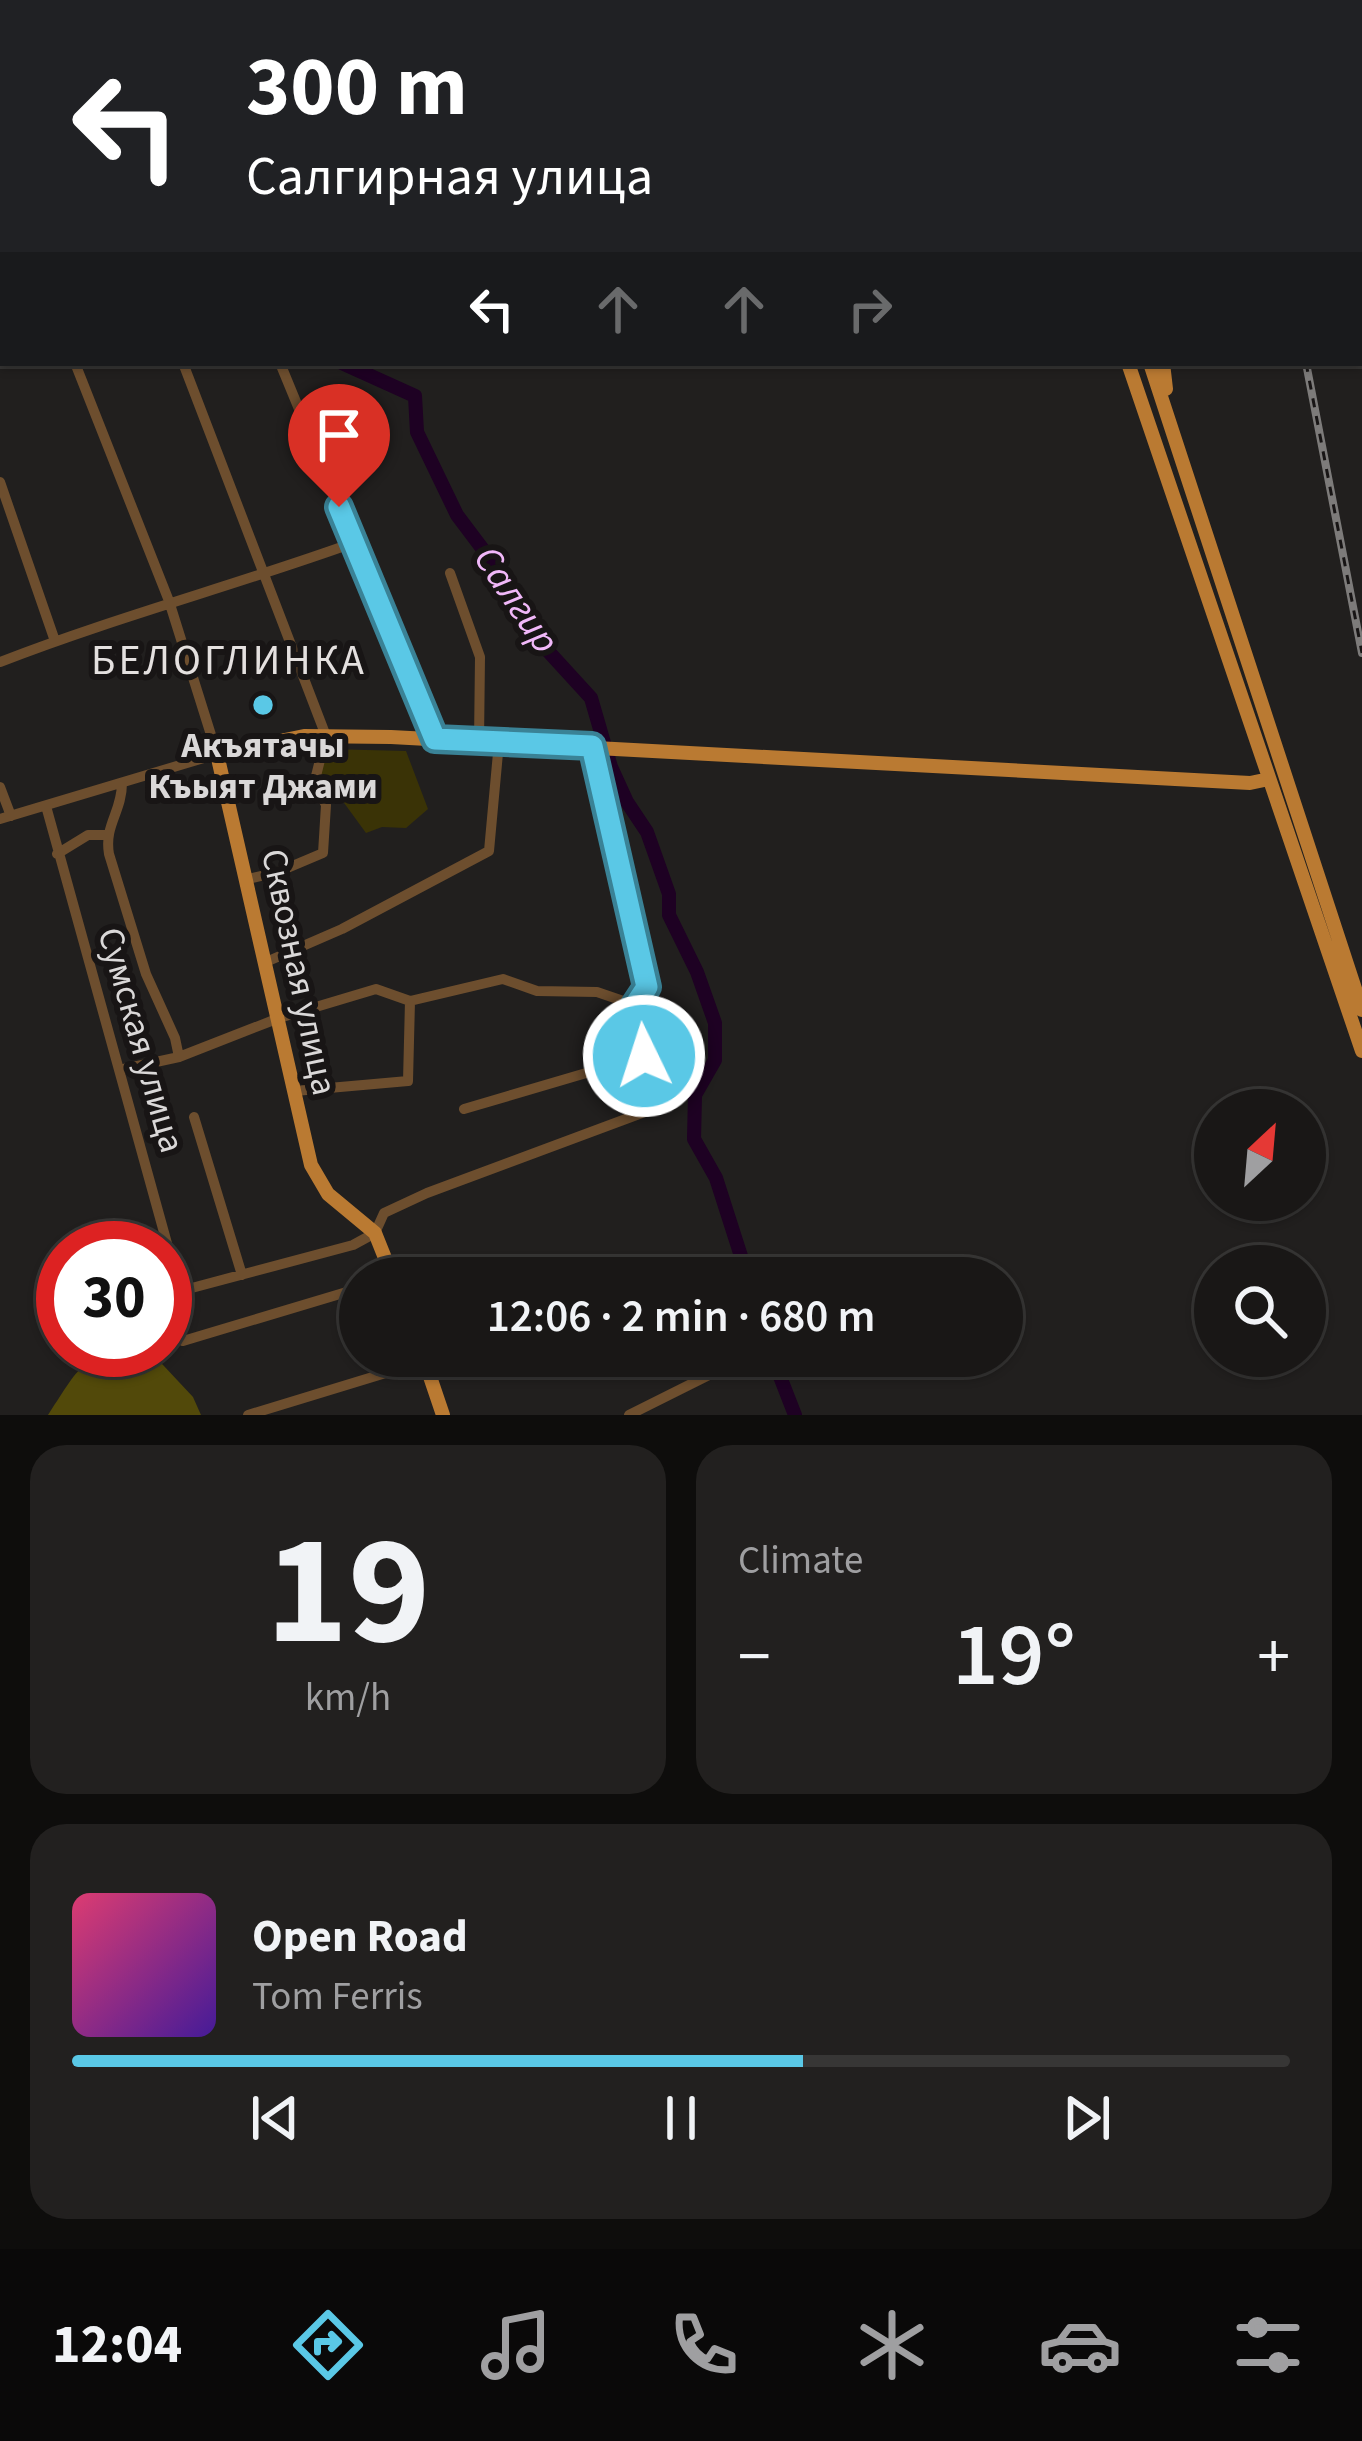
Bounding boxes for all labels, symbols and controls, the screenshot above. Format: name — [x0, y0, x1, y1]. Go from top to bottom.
text: 300 m — [246, 28, 468, 148]
icon: left — [48, 48, 204, 204]
text: Салгирная улица — [246, 139, 653, 216]
icon: left — [459, 276, 525, 342]
icon: ahead — [585, 276, 651, 342]
icon: ahead — [711, 276, 777, 342]
icon: right — [837, 276, 903, 342]
pin — [288, 384, 390, 507]
icon: arrive — [306, 402, 372, 468]
water label: Салгир — [459, 535, 573, 665]
district label: БЕЛОГЛИНКА — [91, 631, 367, 691]
marker: Акъятачы Къыят Джами — [250, 692, 276, 718]
place label: Акъятачы Къыят Джами — [148, 720, 378, 812]
street label: Сквозная улица — [248, 844, 350, 1100]
street label: Сумская улица — [85, 922, 197, 1158]
position arrow — [581, 993, 707, 1119]
north arrow — [1194, 1089, 1326, 1221]
map controls — [1194, 1089, 1326, 1377]
speed limit sign: 30 — [36, 1221, 192, 1377]
button: search — [1194, 1245, 1326, 1377]
text: 12:06 · 2 min · 680 m — [487, 1285, 875, 1349]
text: 19 — [266, 1481, 430, 1703]
text: Climate — [738, 1533, 863, 1589]
text: 19° — [952, 1592, 1076, 1720]
text: − — [738, 1610, 771, 1704]
text: + — [1257, 1610, 1290, 1704]
text: km/h — [305, 1670, 391, 1726]
text: Open Road — [252, 1905, 468, 1969]
text: Tom Ferris — [252, 1969, 423, 2025]
icon: previous — [242, 2085, 308, 2151]
icon: pause — [648, 2085, 714, 2151]
icon: next — [1054, 2085, 1120, 2151]
icon: directions — [286, 2303, 370, 2387]
icon: music — [474, 2303, 558, 2387]
icon: phone — [662, 2303, 746, 2387]
icon: climate — [850, 2303, 934, 2387]
icon: car — [1038, 2303, 1122, 2387]
icon: filters — [1226, 2303, 1310, 2387]
text: 12:04 — [52, 2307, 182, 2384]

